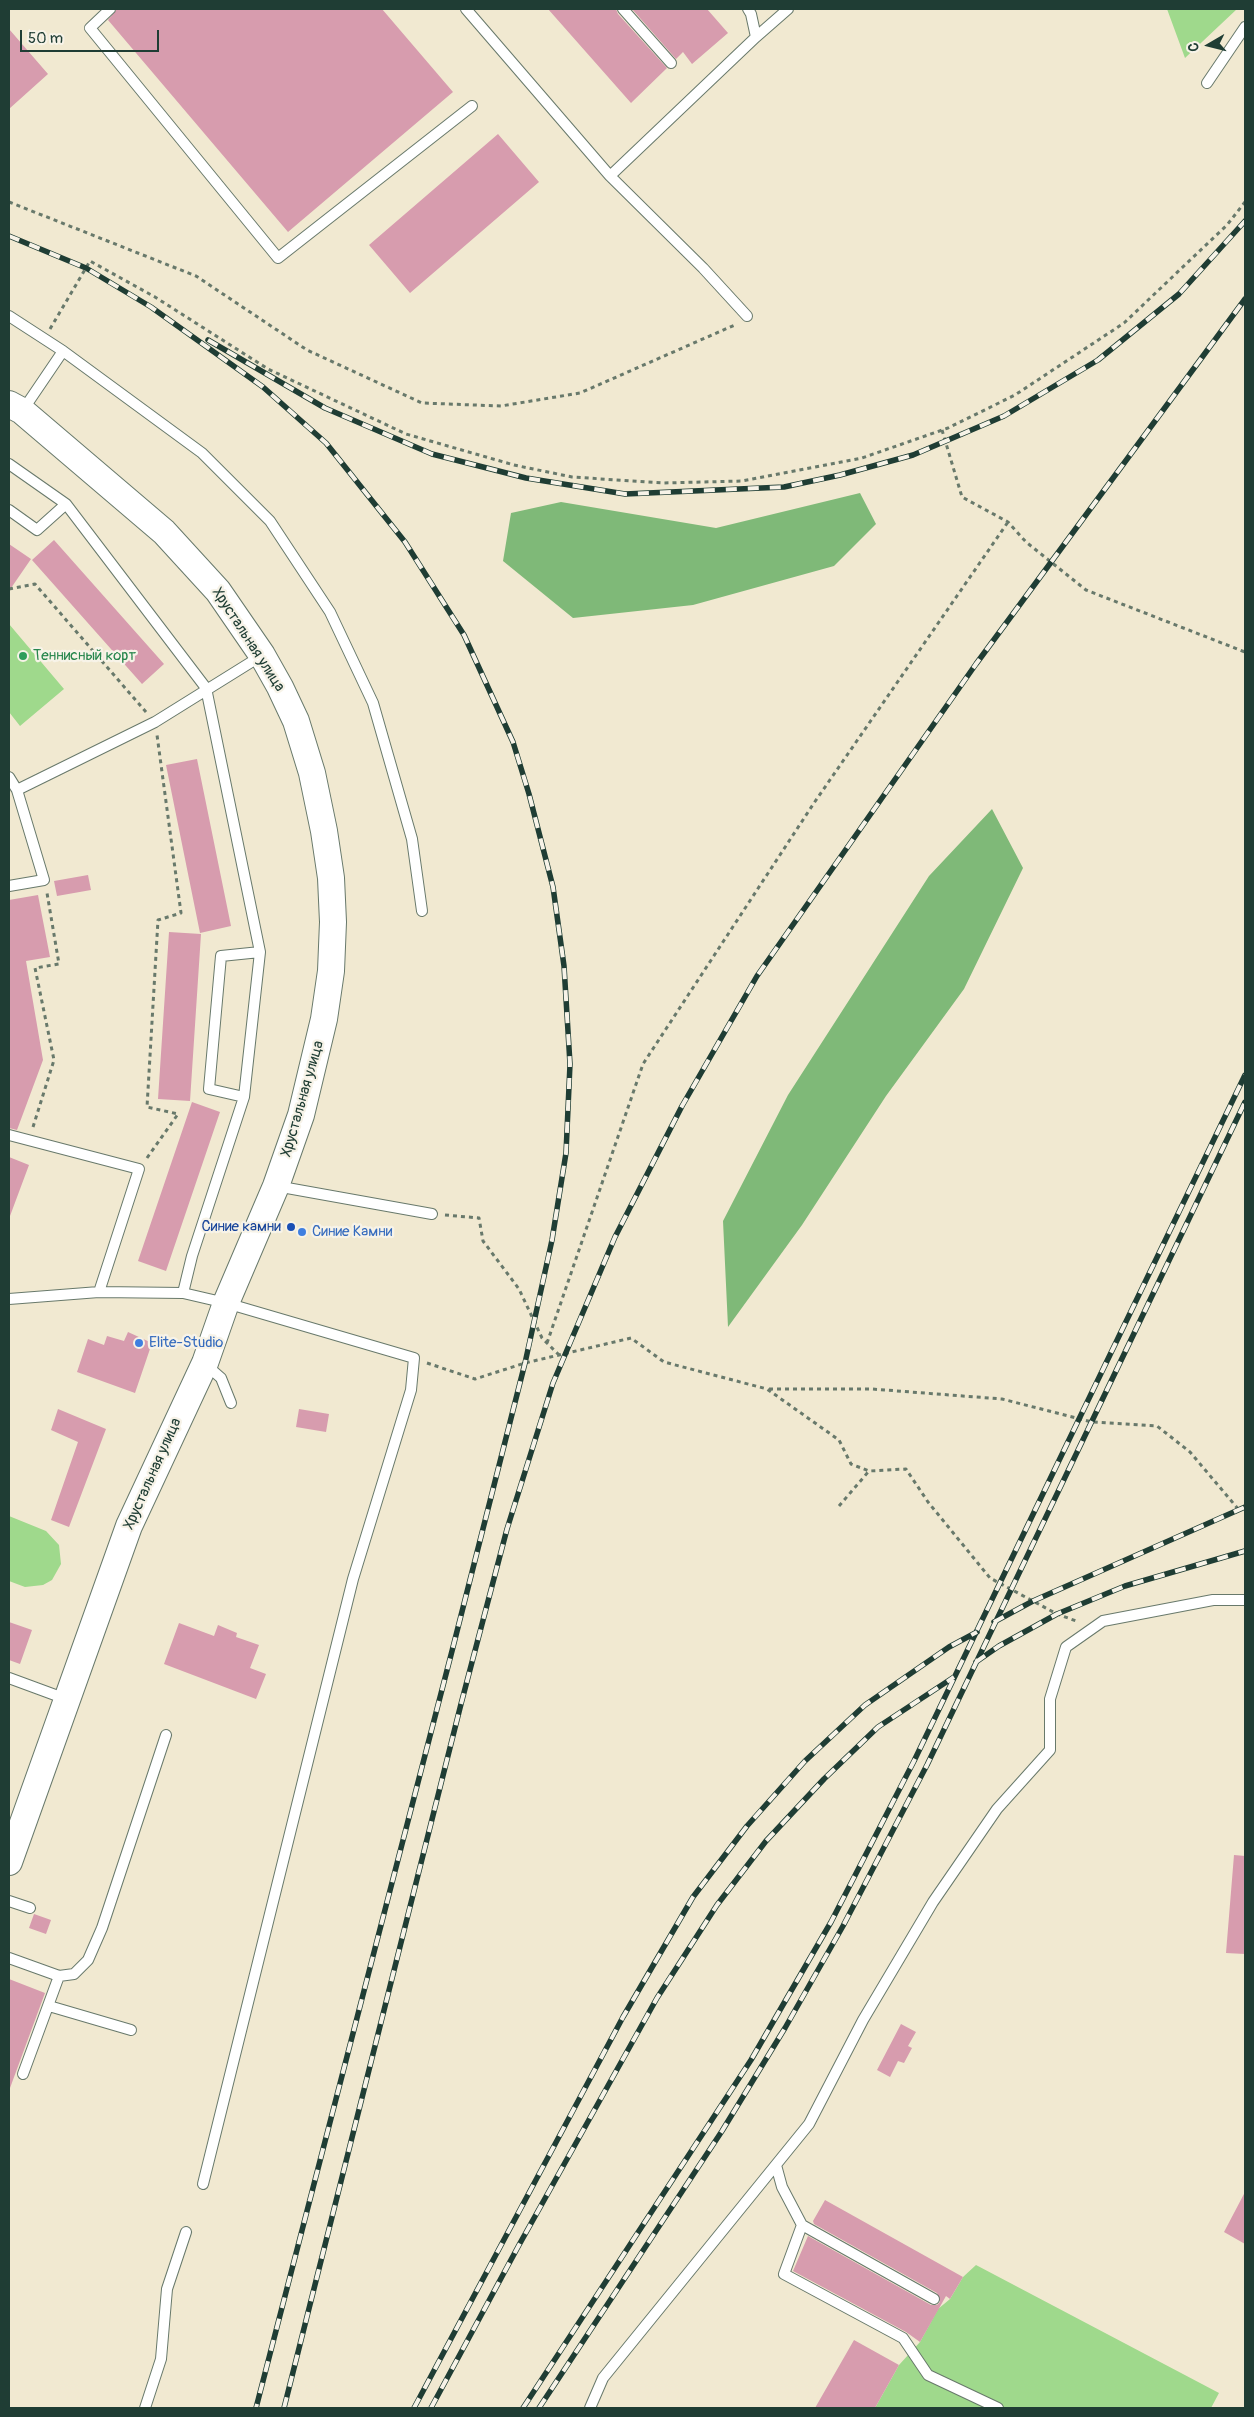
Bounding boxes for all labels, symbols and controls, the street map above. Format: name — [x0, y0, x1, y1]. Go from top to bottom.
scale bar — [22, 20, 161, 52]
north arrow — [1184, 20, 1234, 70]
text: 50 m — [28, 29, 63, 48]
text: С — [1185, 42, 1203, 53]
street label: Хрустальная улица — [208, 585, 288, 695]
place label: Теннисный корт — [33, 647, 136, 665]
marker: Теннисный корт — [17, 650, 29, 662]
street label: Хрустальная улица — [278, 1039, 328, 1159]
place label: Синие камни — [202, 1218, 281, 1236]
marker: Синие камни — [285, 1221, 297, 1233]
place label: Синие Камни — [312, 1223, 392, 1241]
marker: Синие Камни — [296, 1226, 308, 1238]
place label: Elite-Studio — [149, 1334, 223, 1352]
marker: Elite-Studio — [133, 1337, 145, 1349]
street label: Хрустальная улица — [120, 1415, 186, 1533]

